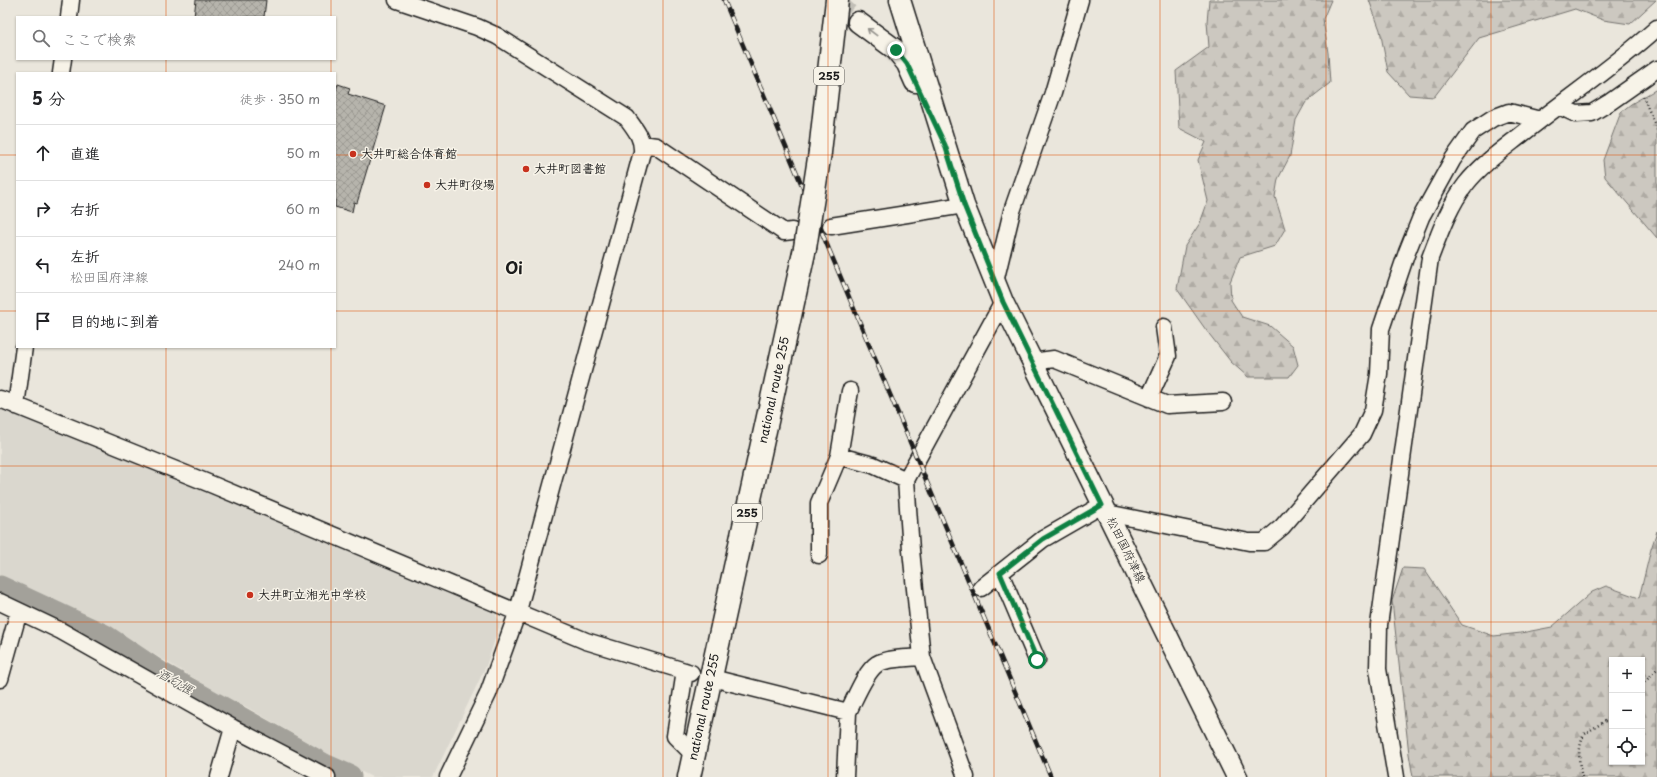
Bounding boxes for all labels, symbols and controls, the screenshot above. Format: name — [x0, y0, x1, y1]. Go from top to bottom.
search box — [16, 16, 336, 60]
icon: search — [30, 27, 52, 49]
text: ここで検索 — [62, 27, 137, 50]
one-way arrow — [867, 28, 878, 37]
route end — [887, 41, 905, 59]
road number: 255 — [814, 67, 844, 85]
text: 5 分 — [32, 85, 65, 111]
text: 徒歩 · 350 m — [240, 89, 320, 108]
text: 直進 — [70, 141, 100, 164]
icon: ahead — [32, 142, 54, 164]
text: 50 m — [286, 143, 320, 162]
place label: 大井町総合体育館 — [361, 144, 457, 162]
marker: 大井町総合体育館 — [348, 149, 358, 159]
place label: 大井町図書館 — [534, 159, 606, 177]
marker: 大井町図書館 — [521, 164, 531, 174]
place label: 大井町役場 — [435, 175, 495, 193]
marker: 大井町役場 — [422, 180, 432, 190]
text: 右折 — [70, 197, 100, 220]
icon: right — [32, 198, 54, 220]
text: 60 m — [286, 199, 320, 218]
text: 左折 — [70, 244, 100, 267]
icon: left — [32, 254, 54, 276]
text: 240 m — [278, 255, 320, 274]
district label: Oi — [505, 255, 523, 279]
text: 松田国府津線 — [70, 267, 148, 286]
text: 目的地に到着 — [70, 309, 160, 332]
icon: arrive — [32, 310, 54, 332]
street label: national route 255 — [753, 335, 793, 445]
road number: 255 — [732, 504, 762, 522]
street label: 松田国府津線 — [1103, 513, 1151, 586]
place label: 大井町立湘光中学校 — [258, 585, 366, 603]
marker: 大井町立湘光中学校 — [245, 590, 255, 600]
route start — [1028, 651, 1046, 669]
street label: national route 255 — [683, 652, 723, 762]
map controls — [1609, 657, 1645, 765]
button: + — [1609, 657, 1645, 693]
water label: 酒匂堰 — [154, 663, 199, 700]
button: − — [1609, 693, 1645, 729]
button: locate — [1609, 729, 1645, 765]

